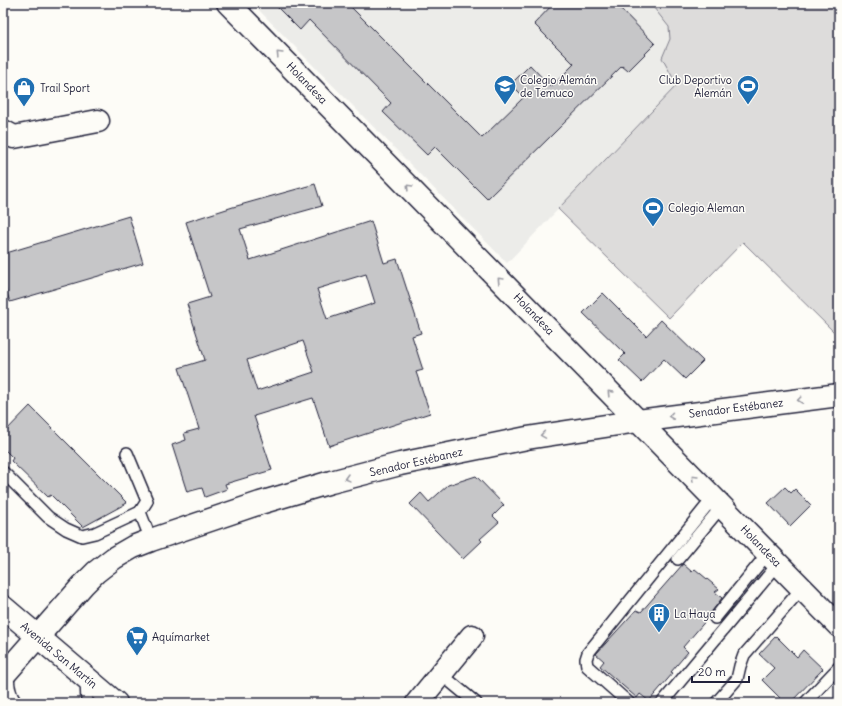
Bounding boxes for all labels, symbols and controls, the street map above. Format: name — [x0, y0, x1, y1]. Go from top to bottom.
one-way arrow — [276, 51, 284, 59]
street label: Holandesa — [284, 59, 330, 107]
school or university icon: Colegio Alemán de Temuco — [492, 73, 518, 106]
place label: Colegio Alemán de Temuco — [520, 73, 597, 100]
place label: Club Deportivo Alemán — [659, 73, 732, 100]
sports icon: Club Deportivo Alemán — [735, 73, 761, 106]
shop icon: Trail Sport — [11, 75, 37, 108]
place label: Trail Sport — [40, 81, 90, 95]
one-way arrow — [406, 184, 414, 192]
sports icon: Colegio Aleman — [640, 195, 666, 228]
place label: Colegio Aleman — [668, 201, 745, 215]
one-way arrow — [497, 277, 505, 285]
street label: Holandesa — [511, 290, 557, 338]
one-way arrow — [608, 390, 615, 398]
street label: Senador Estébanez — [688, 395, 784, 421]
one-way arrow — [797, 395, 803, 404]
one-way arrow — [668, 411, 674, 420]
one-way arrow — [540, 430, 546, 439]
street label: Senador Estébanez — [368, 444, 464, 480]
one-way arrow — [344, 473, 351, 482]
one-way arrow — [691, 475, 699, 483]
street label: Holandesa — [738, 522, 784, 570]
building icon: La Haya — [646, 601, 672, 634]
place label: La Haya — [674, 607, 715, 621]
street label: Avenida San Martín — [18, 619, 100, 691]
supermarket icon: Aquímarket — [124, 624, 150, 657]
place label: Aquímarket — [152, 630, 210, 644]
scale bar — [692, 658, 749, 684]
text: 20 m — [698, 664, 726, 679]

